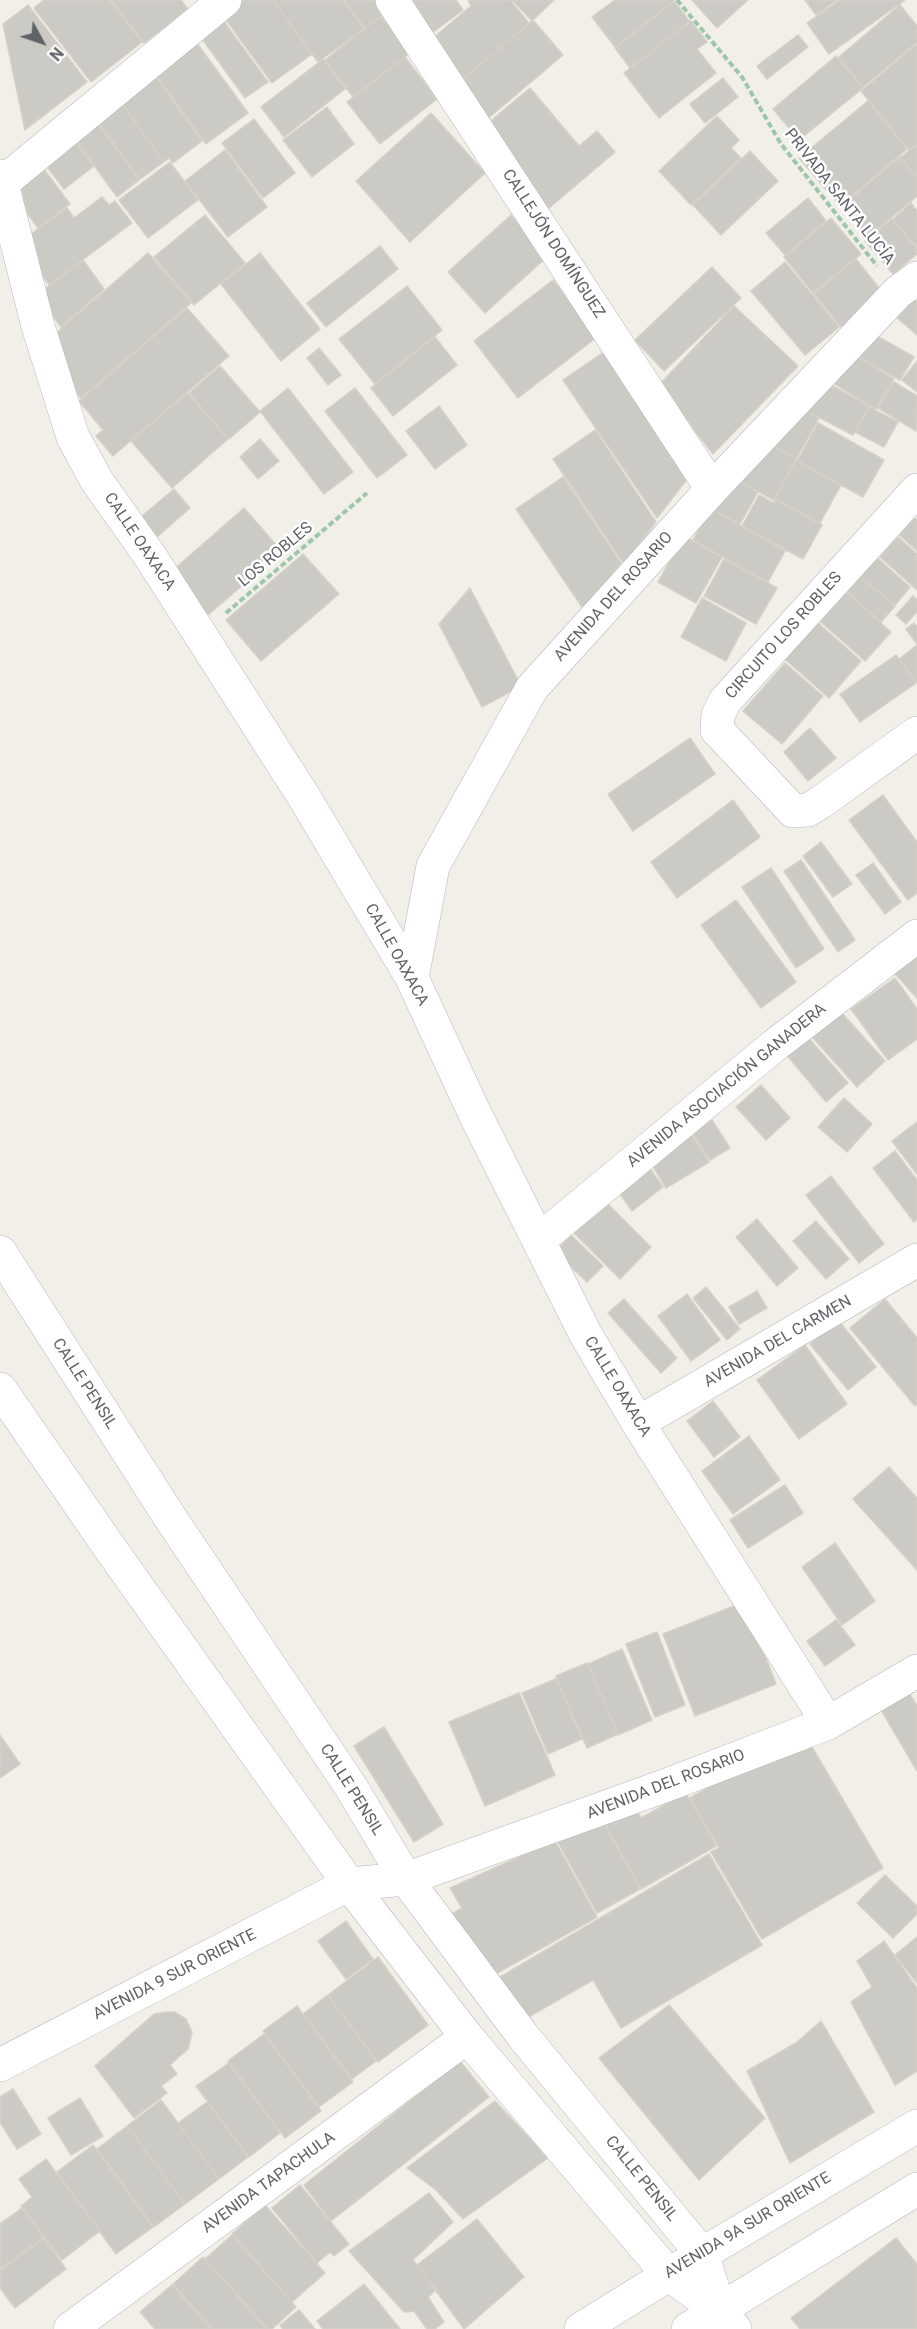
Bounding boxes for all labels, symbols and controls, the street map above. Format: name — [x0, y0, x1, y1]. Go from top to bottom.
north arrow — [12, 12, 72, 72]
text: N — [45, 43, 67, 64]
street label: PRIVADA SANTA LUCÍA — [780, 125, 898, 269]
street label: CALLEJÓN DOMÍNGUEZ — [498, 166, 608, 322]
street label: CALLE OAXACA — [99, 490, 179, 594]
street label: LOS ROBLES — [235, 519, 317, 591]
street label: AVENIDA DEL ROSARIO — [551, 528, 677, 666]
street label: CIRCUITO LOS ROBLES — [722, 568, 846, 704]
street label: CALLE OAXACA — [360, 901, 432, 1009]
street label: AVENIDA ASOCIACIÓN GANADERA — [624, 1000, 830, 1172]
street label: AVENIDA DEL CARMEN — [701, 1292, 855, 1392]
street label: CALLE OAXACA — [580, 1333, 654, 1441]
street label: CALLE PENSIL — [48, 1335, 120, 1433]
street label: CALLE PENSIL — [315, 1741, 387, 1839]
street label: AVENIDA DEL ROSARIO — [584, 1746, 748, 1824]
street label: AVENIDA 9 SUR ORIENTE — [90, 1926, 260, 2024]
street label: AVENIDA TAPACHULA — [199, 2128, 339, 2238]
street label: CALLE PENSIL — [601, 2132, 681, 2226]
street label: AVENIDA 9A SUR ORIENTE — [661, 2169, 835, 2283]

